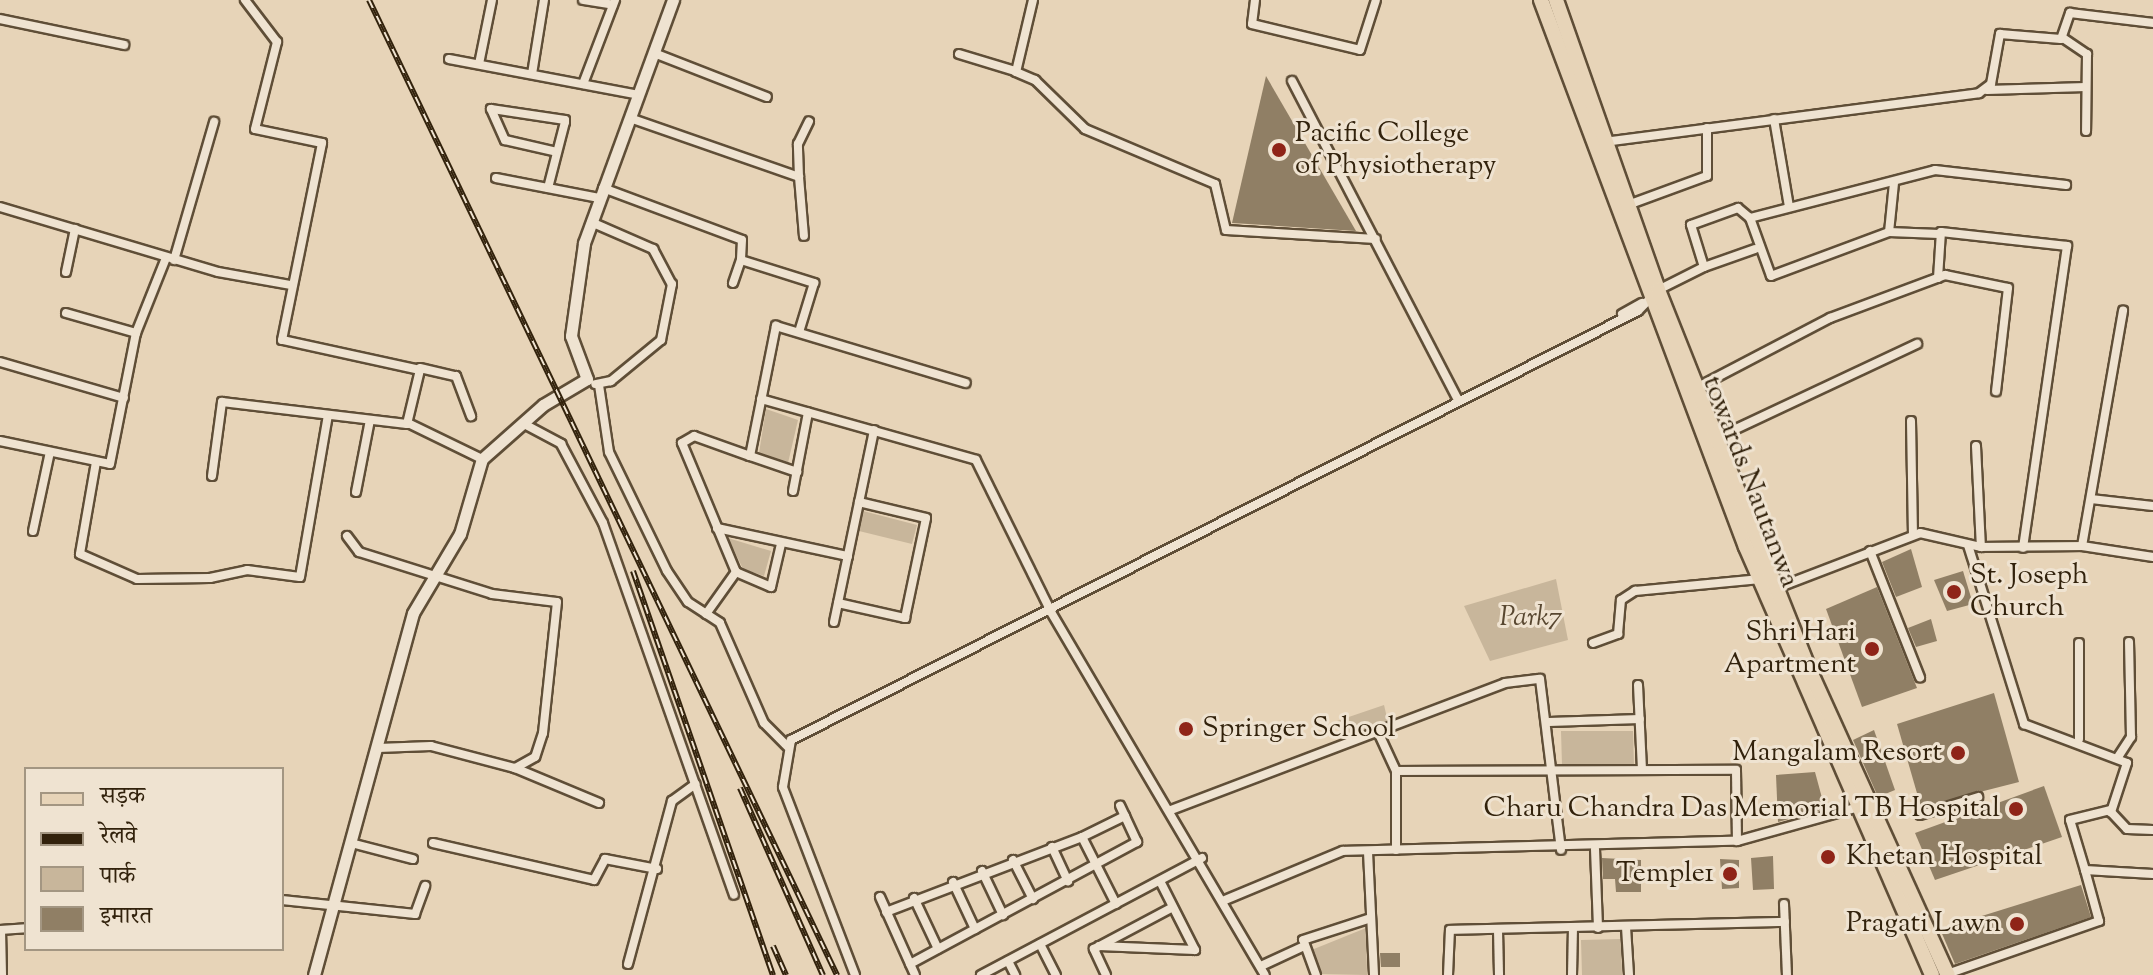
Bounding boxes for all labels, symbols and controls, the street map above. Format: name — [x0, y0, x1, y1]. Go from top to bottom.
place label: Pacific College of Physiotherapy — [1295, 117, 1496, 183]
marker: Pacific College of Physiotherapy — [1270, 141, 1288, 159]
street label: towards Nautanwa — [1694, 372, 1806, 592]
place label: St. Joseph Church — [1970, 559, 2088, 625]
marker: St. Joseph Church — [1945, 583, 1963, 601]
park label: Park7 — [1500, 601, 1562, 635]
place label: Shri Hari Apartment — [1724, 616, 1856, 682]
marker: Shri Hari Apartment — [1863, 640, 1881, 658]
place label: Springer School — [1202, 712, 1396, 746]
marker: Springer School — [1177, 720, 1195, 738]
place label: Mangalam Resort — [1732, 736, 1942, 770]
marker: Mangalam Resort — [1949, 744, 1967, 762]
legend — [24, 767, 284, 951]
text: सड़क — [100, 780, 145, 814]
place label: Charu Chandra Das Memorial TB Hospital — [1484, 792, 2000, 826]
marker: Charu Chandra Das Memorial TB Hospital — [2007, 800, 2025, 818]
text: रेलवे — [100, 820, 137, 854]
place label: Khetan Hospital — [1846, 840, 2042, 874]
marker: Khetan Hospital — [1817, 846, 1839, 868]
place label: Temple1 — [1616, 857, 1714, 891]
text: पार्क — [100, 860, 135, 894]
marker: Temple1 — [1721, 865, 1739, 883]
text: इमारत — [100, 900, 152, 934]
place label: Pragati Lawn — [1846, 907, 2001, 941]
marker: Pragati Lawn — [2008, 915, 2026, 933]

